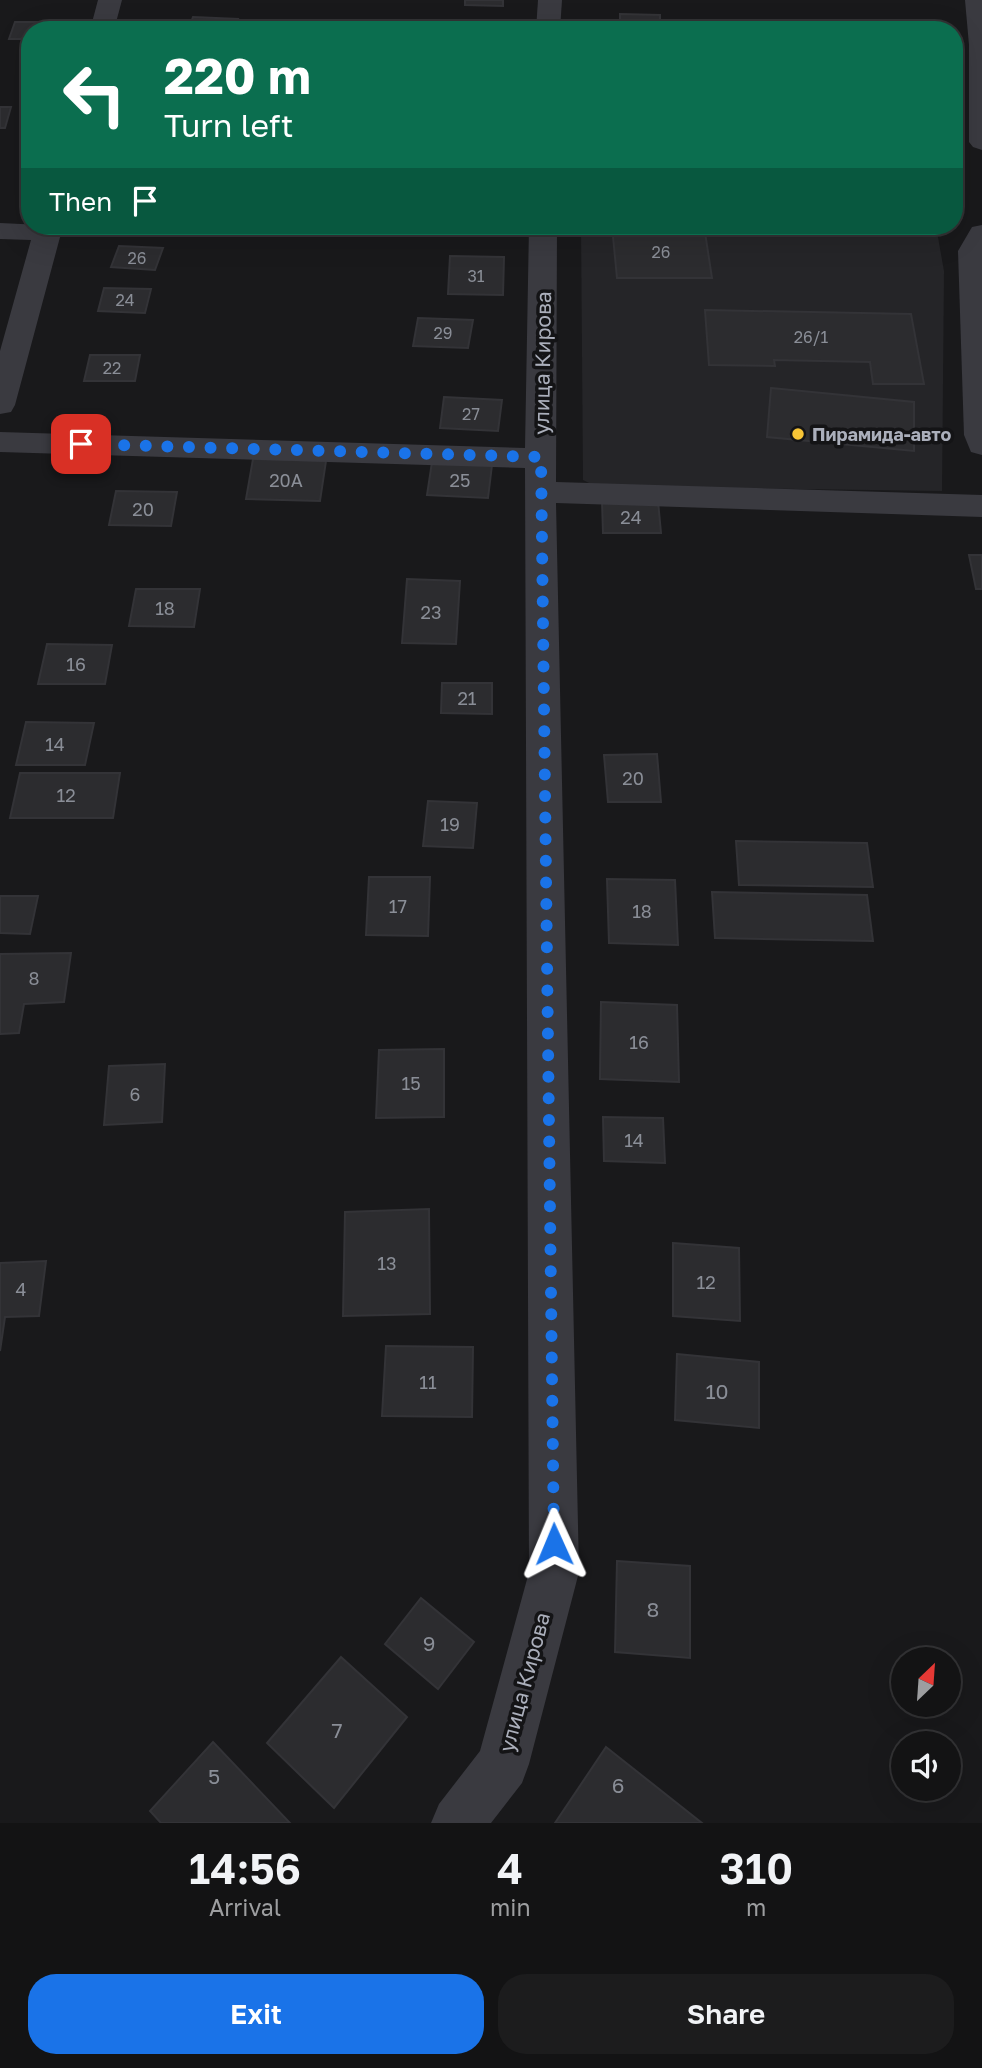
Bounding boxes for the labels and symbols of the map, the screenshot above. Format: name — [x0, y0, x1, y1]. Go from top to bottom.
house number: 26 — [652, 242, 670, 262]
house number: 26 — [128, 248, 146, 268]
house number: 31 — [467, 266, 485, 286]
house number: 24 — [115, 290, 135, 310]
street label: улица Кирова — [528, 291, 556, 435]
house number: 29 — [434, 323, 452, 343]
house number: 26/1 — [794, 327, 828, 347]
house number: 22 — [103, 358, 121, 378]
house number: 27 — [462, 404, 480, 424]
pin — [51, 414, 111, 474]
place label: Пирамида-авто — [812, 423, 951, 445]
marker: Пирамида-авто — [790, 426, 806, 442]
house number: 20А — [269, 469, 303, 491]
house number: 25 — [450, 469, 470, 491]
house number: 20 — [132, 498, 154, 520]
house number: 24 — [620, 506, 642, 528]
house number: 18 — [155, 597, 175, 619]
house number: 23 — [421, 601, 441, 623]
house number: 16 — [66, 653, 86, 675]
house number: 21 — [457, 687, 477, 709]
house number: 14 — [45, 733, 65, 755]
house number: 20 — [622, 767, 644, 789]
house number: 12 — [56, 784, 76, 806]
house number: 19 — [440, 813, 460, 835]
house number: 17 — [389, 895, 407, 917]
house number: 18 — [632, 900, 652, 922]
house number: 8 — [29, 967, 39, 989]
house number: 16 — [629, 1031, 649, 1053]
house number: 15 — [401, 1072, 421, 1094]
house number: 6 — [130, 1083, 140, 1105]
house number: 14 — [624, 1129, 644, 1151]
house number: 13 — [377, 1252, 397, 1274]
house number: 12 — [696, 1271, 716, 1293]
house number: 4 — [16, 1278, 27, 1300]
house number: 11 — [419, 1371, 437, 1393]
house number: 10 — [705, 1378, 729, 1404]
position arrow — [517, 1507, 591, 1581]
house number: 8 — [647, 1596, 659, 1622]
street label: улица Кирова — [493, 1609, 555, 1755]
house number: 9 — [423, 1630, 435, 1656]
north arrow — [891, 1647, 961, 1717]
house number: 7 — [331, 1717, 343, 1743]
house number: 5 — [208, 1763, 220, 1789]
house number: 6 — [612, 1772, 624, 1798]

